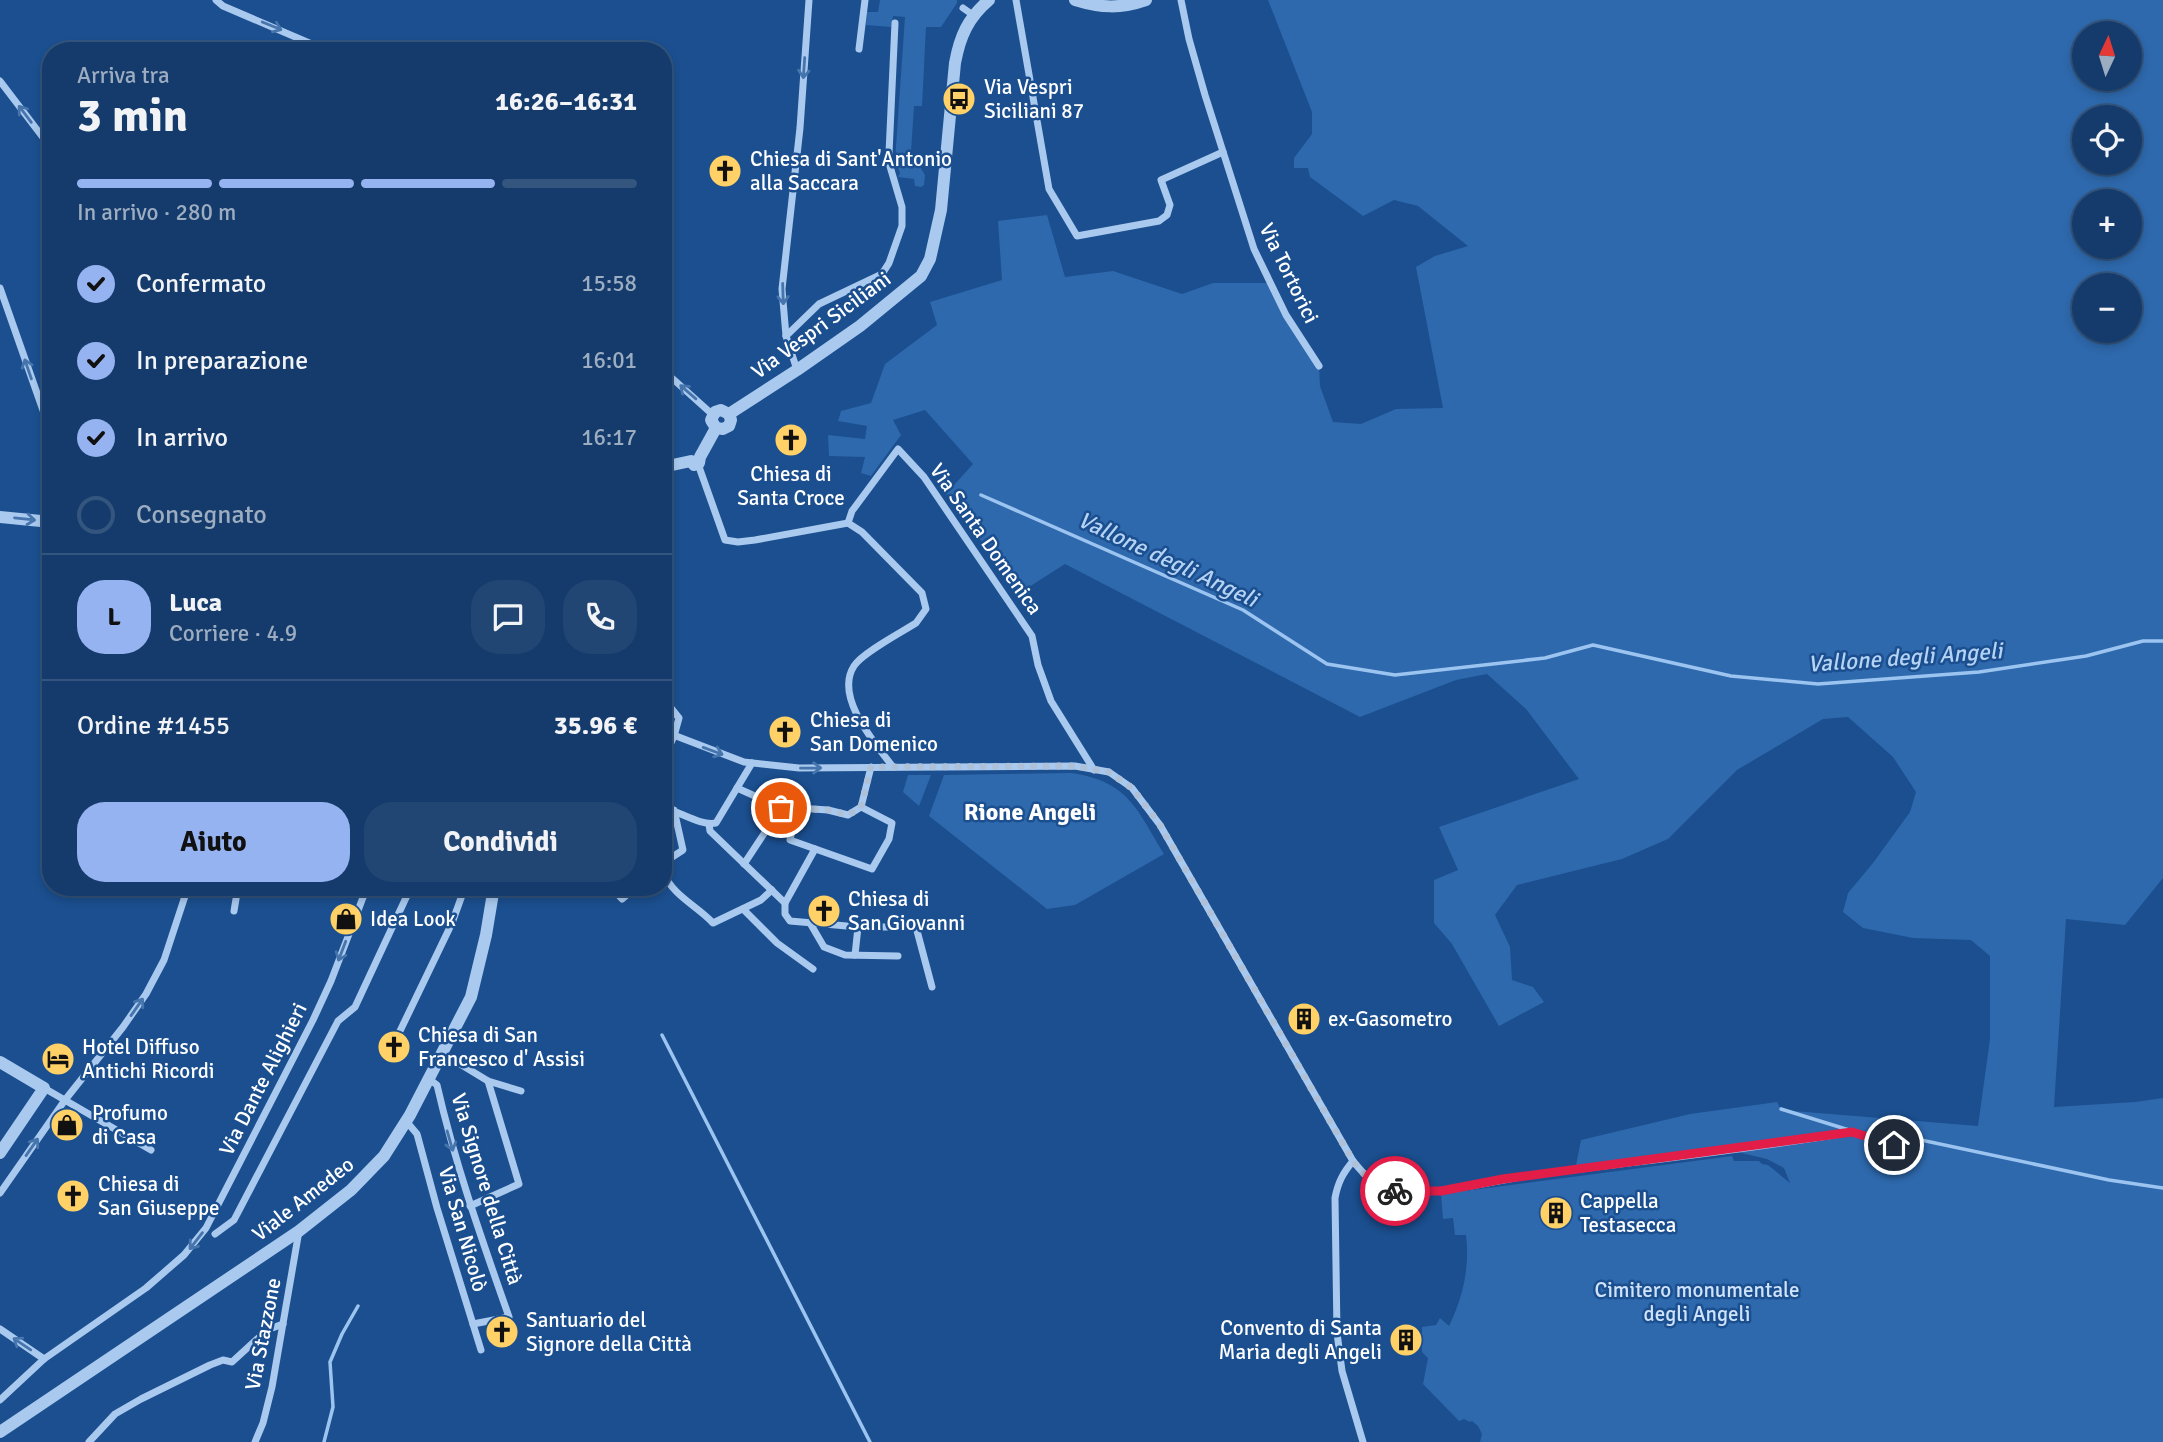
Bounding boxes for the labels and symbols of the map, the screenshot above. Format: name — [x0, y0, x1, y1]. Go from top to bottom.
one-way arrow — [260, 21, 282, 34]
north arrow — [2072, 21, 2142, 91]
one-way arrow — [797, 56, 810, 79]
place label: Via Vespri Siciliani 87 — [984, 74, 1084, 124]
bus stop icon: Via Vespri Siciliani 87 — [940, 80, 978, 118]
one-way arrow — [18, 106, 33, 124]
place label: Chiesa di Sant'Antonio alla Saccara — [750, 146, 952, 196]
church icon: Chiesa di Sant'Antonio alla Saccara — [706, 152, 744, 190]
street label: Via Tortorici — [1254, 219, 1324, 327]
street label: Via Vespri Siciliani — [746, 266, 896, 384]
one-way arrow — [776, 283, 790, 306]
one-way arrow — [21, 358, 33, 380]
one-way arrow — [680, 384, 698, 400]
church icon: Chiesa di Santa Croce — [772, 421, 810, 459]
street label: Via Santa Domenica — [924, 458, 1048, 620]
place label: Chiesa di Santa Croce — [737, 461, 845, 511]
water label: Vallone degli Angeli — [1073, 505, 1265, 615]
one-way arrow — [14, 513, 36, 526]
water label: Vallone degli Angeli — [1807, 636, 2006, 679]
place label: Chiesa di San Domenico — [810, 707, 938, 757]
church icon: Chiesa di San Domenico — [766, 713, 804, 751]
one-way arrow — [701, 745, 723, 758]
one-way arrow — [799, 761, 822, 774]
pin — [751, 778, 811, 838]
district label: Rione Angeli — [964, 797, 1096, 827]
place label: Chiesa di San Giovanni — [848, 886, 965, 936]
church icon: Chiesa di San Giovanni — [805, 892, 843, 930]
shop icon: Idea Look — [327, 900, 365, 938]
place label: Idea Look — [370, 906, 456, 932]
one-way arrow — [335, 939, 348, 961]
one-way arrow — [130, 998, 144, 1017]
street label: Via Dante Alighieri — [213, 998, 313, 1160]
building icon: ex-Gasometro — [1285, 1000, 1323, 1038]
place label: ex-Gasometro — [1328, 1006, 1452, 1032]
place label: Chiesa di San Francesco d' Assisi — [418, 1022, 585, 1072]
church icon: Chiesa di San Francesco d' Assisi — [375, 1028, 413, 1066]
place label: Hotel Diffuso Antichi Ricordi — [82, 1034, 214, 1084]
hotel icon: Hotel Diffuso Antichi Ricordi — [39, 1040, 77, 1078]
street label: Via Signore della Città — [445, 1090, 529, 1288]
place label: Profumo di Casa — [92, 1100, 168, 1150]
shop icon: Profumo di Casa — [48, 1106, 86, 1144]
pin — [1864, 1115, 1924, 1175]
one-way arrow — [445, 1130, 458, 1152]
one-way arrow — [25, 1138, 39, 1157]
street label: Viale Amedeo — [247, 1151, 359, 1247]
courier — [1360, 1156, 1430, 1226]
street label: Via San Nicolò — [433, 1163, 493, 1295]
place label: Chiesa di San Giuseppe — [98, 1171, 220, 1221]
church icon: Chiesa di San Giuseppe — [54, 1177, 92, 1215]
place label: Cappella Testasecca — [1580, 1188, 1676, 1238]
building icon: Cappella Testasecca — [1537, 1194, 1575, 1232]
one-way arrow — [188, 1231, 203, 1250]
street label: Via Stazzone — [239, 1276, 287, 1392]
park label: Cimitero monumentale degli Angeli — [1595, 1277, 1800, 1327]
place label: Santuario del Signore della Città — [526, 1307, 692, 1357]
church icon: Santuario del Signore della Città — [483, 1313, 521, 1351]
place label: Convento di Santa Maria degli Angeli — [1219, 1315, 1382, 1365]
building icon: Convento di Santa Maria degli Angeli — [1387, 1321, 1425, 1359]
one-way arrow — [13, 1337, 32, 1351]

